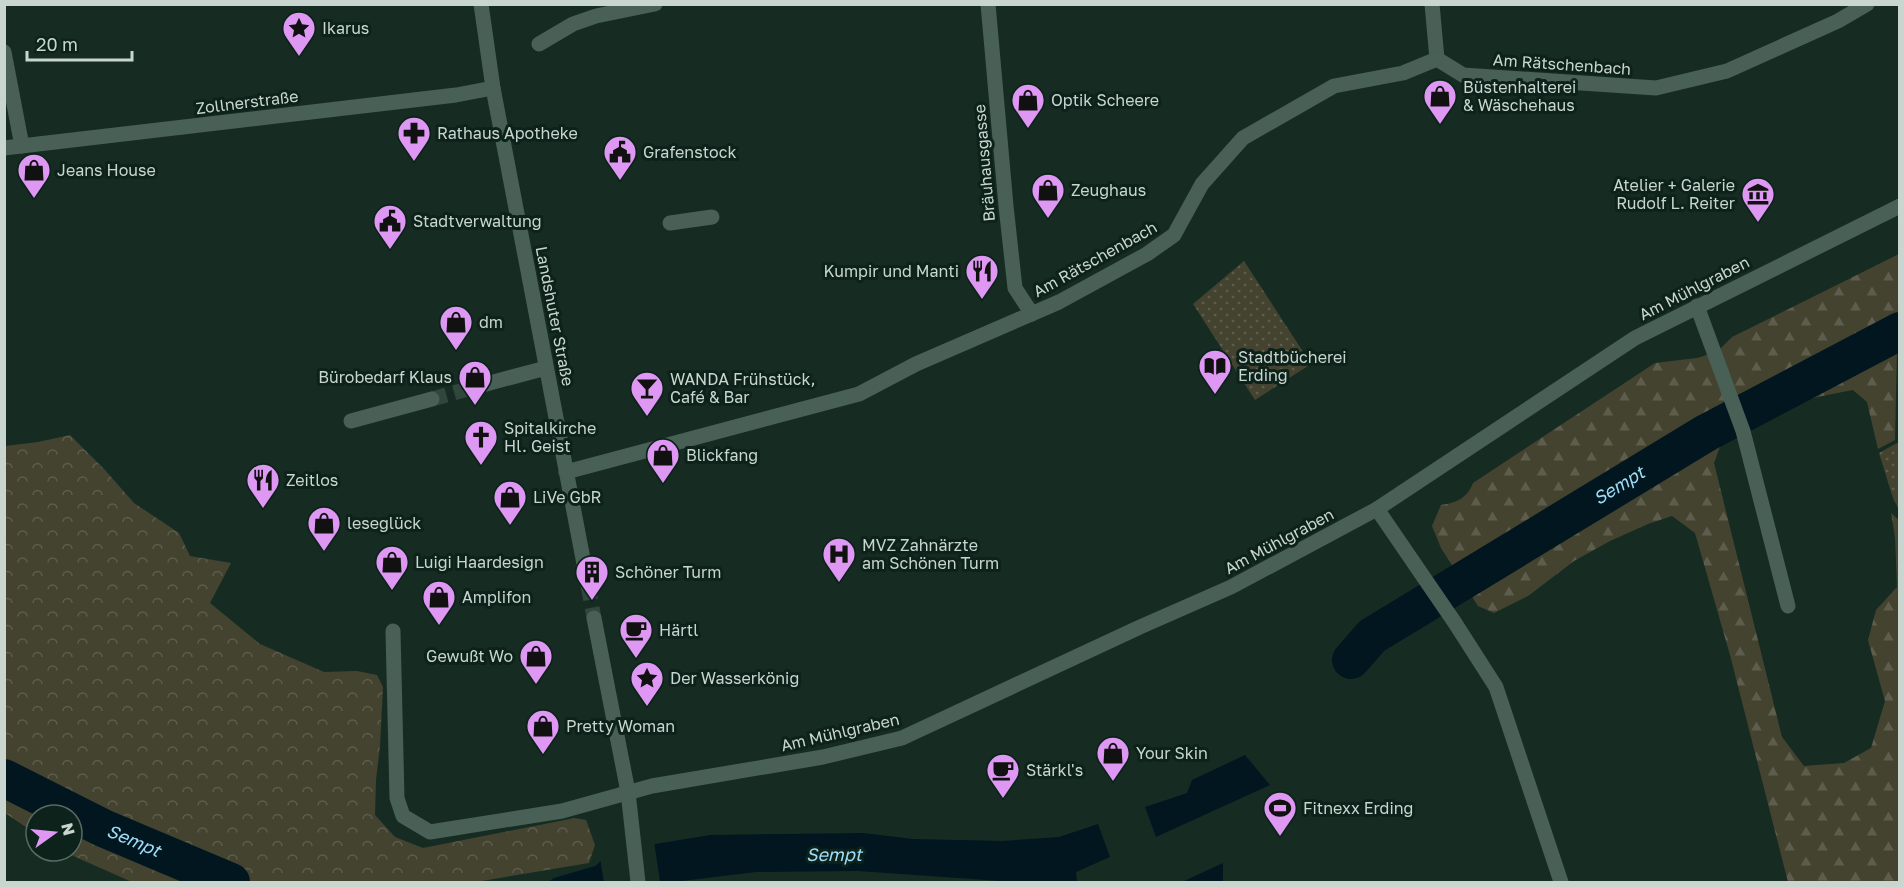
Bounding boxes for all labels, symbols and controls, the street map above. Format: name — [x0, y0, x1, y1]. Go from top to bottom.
place icon: Ikarus — [281, 10, 317, 57]
place label: Ikarus — [322, 18, 369, 38]
scale bar — [27, 24, 132, 62]
text: 20 m — [36, 33, 78, 55]
street label: Am Rätschenbach — [1492, 49, 1632, 79]
place label: Büstenhalterei & Wäschehaus — [1463, 77, 1576, 115]
shop icon: Büstenhalterei & Wäschehaus — [1422, 78, 1458, 125]
shop icon: Optik Scheere — [1010, 82, 1046, 129]
street label: Zollnerstraße — [195, 86, 299, 118]
place label: Optik Scheere — [1051, 90, 1159, 110]
street label: Bräuhausgasse — [969, 104, 999, 222]
pharmacy icon: Rathaus Apotheke — [396, 115, 432, 162]
place label: Rathaus Apotheke — [437, 123, 578, 143]
public building icon: Grafenstock — [602, 134, 638, 181]
place label: Grafenstock — [643, 142, 736, 162]
shop icon: Jeans House — [16, 152, 52, 199]
place label: Jeans House — [57, 160, 156, 180]
shop icon: Zeughaus — [1030, 172, 1066, 219]
place label: Atelier + Galerie Rudolf L. Reiter — [1613, 175, 1735, 213]
museum icon: Atelier + Galerie Rudolf L. Reiter — [1740, 176, 1776, 223]
place label: Zeughaus — [1071, 180, 1146, 200]
public building icon: Stadtverwaltung — [372, 203, 408, 250]
place label: Stadtverwaltung — [413, 211, 542, 231]
street label: Am Rätschenbach — [1030, 217, 1160, 301]
street label: Landshuter Straße — [532, 244, 578, 388]
street label: Am Mühlgraben — [1636, 252, 1752, 324]
restaurant icon: Kumpir und Manti — [964, 253, 1000, 300]
place label: Kumpir und Manti — [824, 261, 959, 281]
shop icon: dm — [438, 304, 474, 351]
place label: dm — [479, 312, 503, 332]
place label: Stadtbücherei Erding — [1238, 347, 1347, 385]
library icon: Stadtbücherei Erding — [1197, 348, 1233, 395]
shop icon: Bürobedarf Klaus — [457, 359, 493, 406]
place label: Bürobedarf Klaus — [318, 367, 452, 387]
place label: WANDA Frühstück, Café & Bar — [670, 369, 815, 407]
bar icon: WANDA Frühstück, Café & Bar — [629, 370, 665, 417]
place label: Spitalkirche Hl. Geist — [504, 418, 596, 456]
church icon: Spitalkirche Hl. Geist — [463, 419, 499, 466]
shop icon: Blickfang — [645, 437, 681, 484]
place label: Blickfang — [686, 445, 758, 465]
water label: Sempt — [1589, 460, 1650, 509]
restaurant icon: Zeitlos — [245, 462, 281, 509]
place label: Zeitlos — [286, 470, 338, 490]
shop icon: LiVe GbR — [492, 479, 528, 526]
place label: LiVe GbR — [533, 487, 602, 507]
street label: Am Mühlgraben — [1221, 504, 1337, 578]
shop icon: leseglück — [306, 505, 342, 552]
place label: leseglück — [347, 513, 421, 533]
place label: MVZ Zahnärzte am Schönen Turm — [862, 535, 999, 573]
hospital icon: MVZ Zahnärzte am Schönen Turm — [821, 536, 857, 583]
shop icon: Luigi Haardesign — [374, 544, 410, 591]
place label: Luigi Haardesign — [415, 552, 544, 572]
building icon: Schöner Turm — [574, 554, 610, 601]
place label: Schöner Turm — [615, 562, 721, 582]
shop icon: Amplifon — [421, 579, 457, 626]
place label: Amplifon — [462, 587, 531, 607]
cafe icon: Härtl — [618, 612, 654, 659]
place label: Härtl — [659, 620, 698, 640]
shop icon: Gewußt Wo — [518, 638, 554, 685]
place label: Gewußt Wo — [426, 646, 513, 666]
place icon: Der Wasserkönig — [629, 660, 665, 707]
place label: Der Wasserkönig — [670, 668, 799, 688]
shop icon: Pretty Woman — [525, 708, 561, 755]
street label: Am Mühlgraben — [779, 709, 901, 755]
place label: Pretty Woman — [566, 716, 675, 736]
shop icon: Your Skin — [1095, 735, 1131, 782]
place label: Your Skin — [1136, 743, 1208, 763]
cafe icon: Stärkl's — [985, 752, 1021, 799]
place label: Stärkl's — [1026, 760, 1083, 780]
sports icon: Fitnexx Erding — [1262, 790, 1298, 837]
place label: Fitnexx Erding — [1303, 798, 1413, 818]
north arrow — [24, 803, 84, 863]
water label: Sempt — [104, 819, 166, 862]
text: N — [57, 821, 80, 838]
water label: Sempt — [806, 843, 864, 865]

